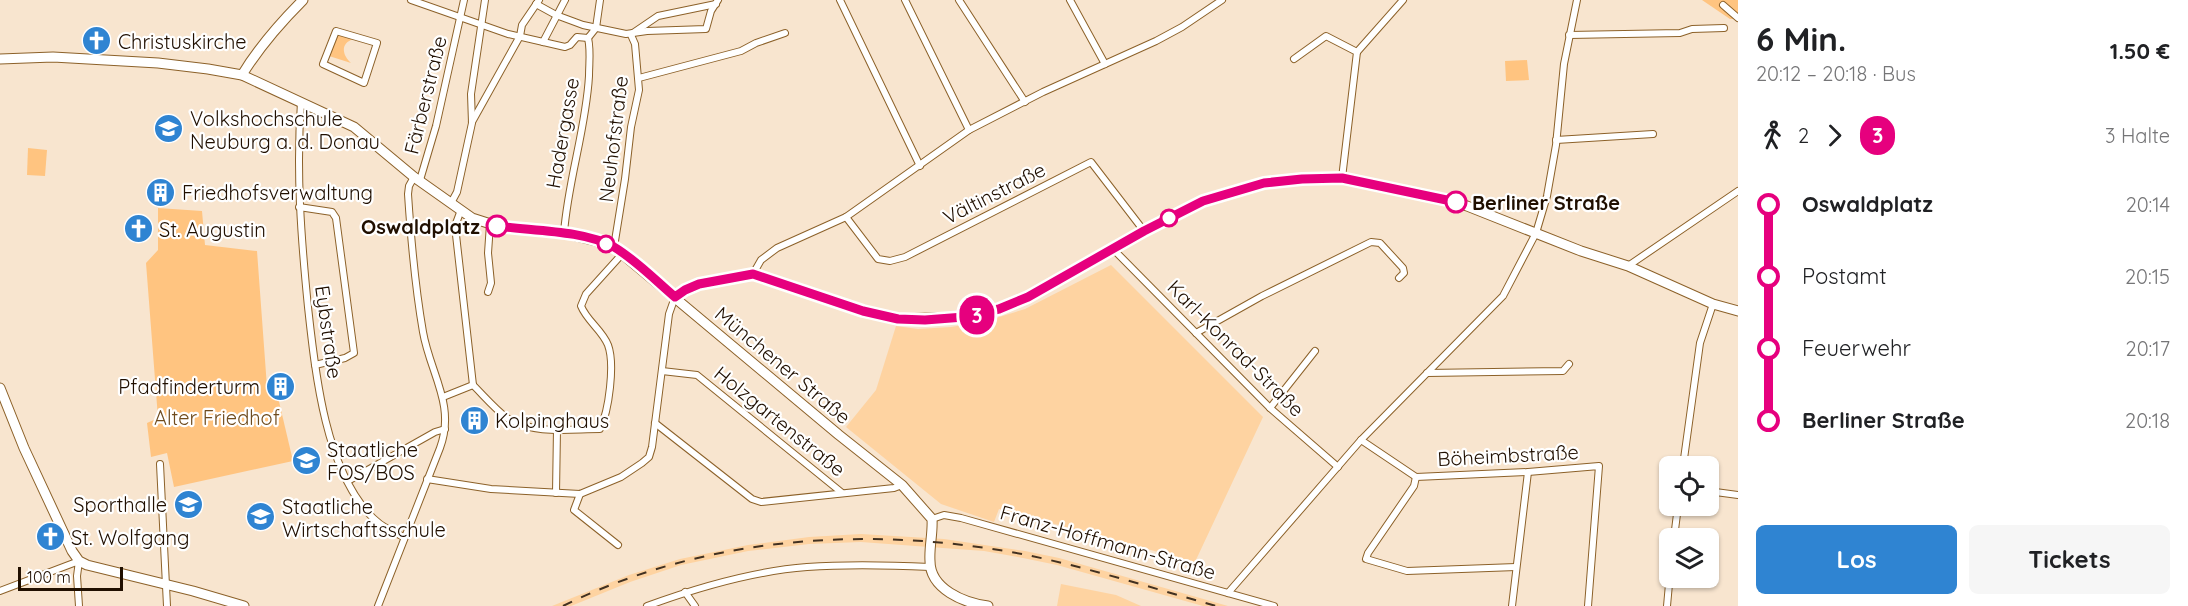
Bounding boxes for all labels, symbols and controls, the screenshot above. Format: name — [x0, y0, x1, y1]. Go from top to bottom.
text: 6 Min. — [1756, 18, 1846, 59]
church icon: Christuskirche — [81, 25, 113, 57]
place label: Christuskirche — [118, 29, 247, 54]
street label: Färberstraße — [398, 33, 452, 157]
text: 1.50 € — [2110, 37, 2170, 65]
text: 20:12 – 20:18 · Bus — [1756, 61, 1916, 86]
street label: Neuhofstraße — [593, 74, 633, 204]
street label: Hadergasse — [540, 76, 584, 190]
place label: Volkshochschule Neuburg a. d. Donau — [190, 106, 380, 154]
school or university icon: Volkshochschule Neuburg a. d. Donau — [153, 113, 185, 145]
icon: walk — [1756, 119, 1789, 152]
icon: forward — [1818, 119, 1851, 152]
text: 3 — [1872, 122, 1883, 148]
text: 2 — [1798, 123, 1809, 148]
text: 3 Halte — [2105, 123, 2170, 148]
street label: Vältinstraße — [939, 157, 1049, 229]
building icon: Friedhofsverwaltung — [145, 176, 177, 208]
place label: Friedhofsverwaltung — [182, 180, 373, 205]
place label: Berliner Straße — [1472, 190, 1620, 215]
text: Oswaldplatz — [1802, 190, 1933, 218]
marker: Berliner Straße — [1445, 191, 1467, 213]
text: 20:14 — [2126, 192, 2170, 217]
unlabelled marker — [1160, 209, 1178, 227]
church icon: St. Augustin — [122, 213, 154, 245]
place label: Oswaldplatz — [361, 214, 480, 239]
marker: Oswaldplatz — [486, 215, 508, 237]
place label: St. Augustin — [159, 217, 266, 242]
unlabelled marker — [597, 235, 615, 253]
text: Postamt — [1802, 262, 1887, 290]
text: 20:15 — [2125, 264, 2170, 289]
street label: Karl-Konrad-Straße — [1162, 274, 1310, 422]
street label: Eybstraße — [310, 284, 348, 380]
line badge: 3 — [958, 296, 996, 334]
street label: Münchener Straße — [710, 301, 856, 429]
text: 3 — [971, 302, 983, 328]
text: Feuerwehr — [1802, 334, 1911, 362]
text: 20:17 — [2126, 336, 2170, 361]
street label: Holzgartenstraße — [709, 360, 851, 482]
building icon: Pfadfinderturm — [265, 370, 297, 402]
place label: Pfadfinderturm — [118, 374, 260, 399]
building icon: Kolpinghaus — [458, 404, 490, 436]
park label: Alter Friedhof — [154, 405, 280, 430]
text: Berliner Straße — [1802, 406, 1965, 434]
place label: Kolpinghaus — [495, 408, 609, 433]
text: 20:18 — [2125, 408, 2170, 433]
place label: Staatliche FOS/BOS — [327, 437, 418, 485]
street label: Böheimbstraße — [1437, 439, 1579, 471]
school or university icon: Staatliche FOS/BOS — [290, 445, 322, 477]
map controls — [1659, 456, 1719, 588]
button: locate — [1659, 456, 1719, 516]
school or university icon: Sporthalle — [172, 488, 204, 520]
place label: Sporthalle — [73, 492, 167, 517]
place label: Staatliche Wirtschaftsschule — [282, 494, 446, 542]
street label: Franz-Hoffmann-Straße — [997, 499, 1219, 585]
school or university icon: Staatliche Wirtschaftsschule — [245, 501, 277, 533]
church icon: St. Wolfgang — [34, 521, 66, 553]
place label: St. Wolfgang — [71, 525, 190, 550]
button: Los — [1756, 525, 1957, 594]
button: Tickets — [1969, 525, 2170, 594]
button: layers — [1659, 528, 1719, 588]
scale bar — [18, 564, 123, 592]
text: 100 m — [27, 567, 71, 587]

